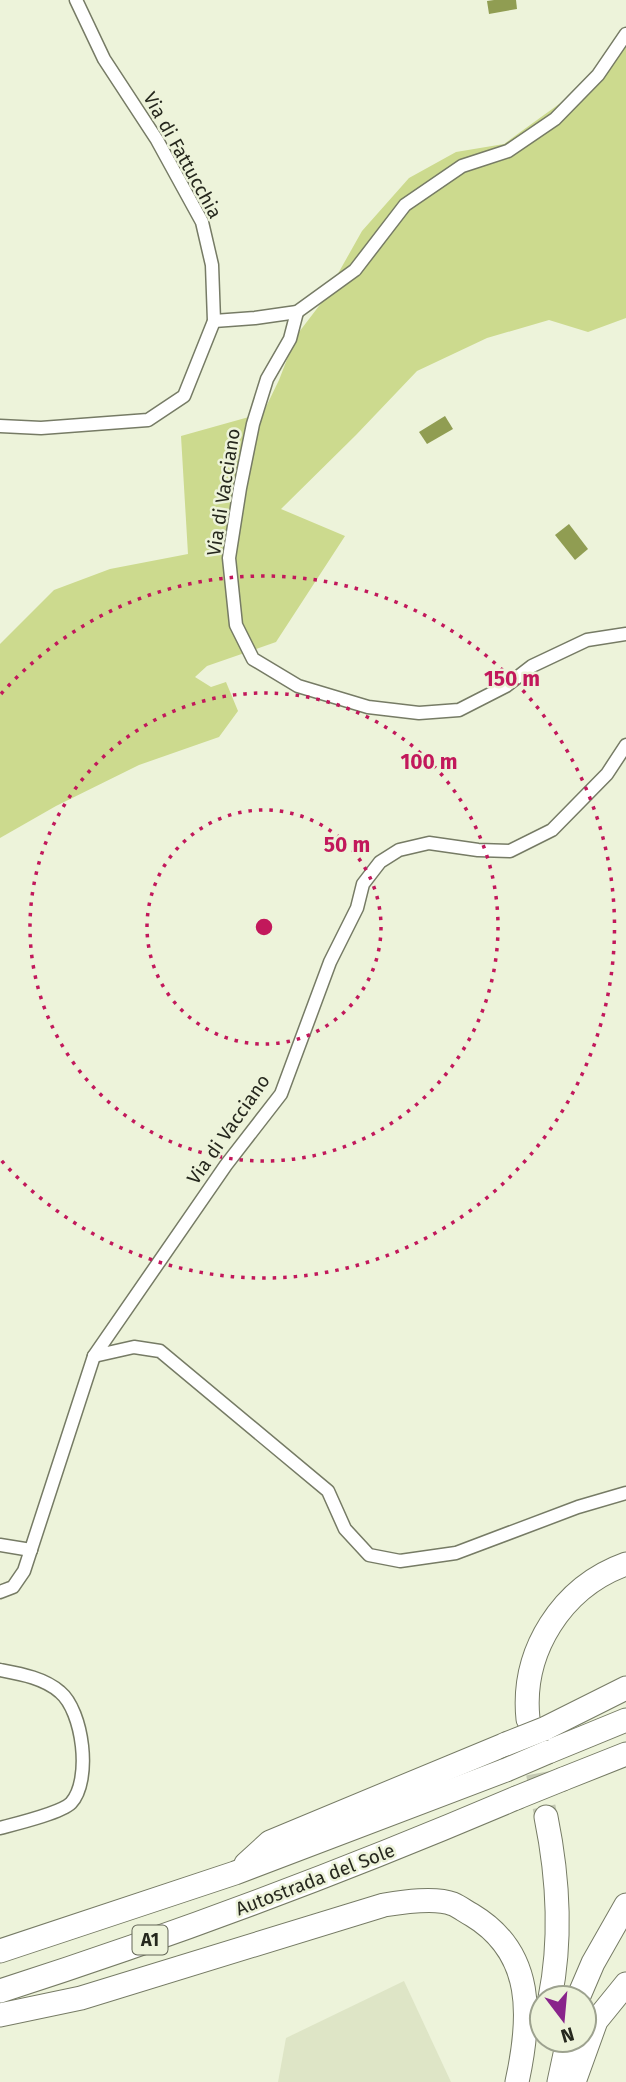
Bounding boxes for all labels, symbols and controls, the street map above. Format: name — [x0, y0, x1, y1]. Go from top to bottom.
street label: Via di Fattucchia — [138, 88, 227, 222]
street label: Via di Vacciano — [202, 427, 245, 558]
text: 150 m — [484, 666, 540, 692]
text: 100 m — [400, 749, 458, 775]
text: 50 m — [324, 832, 370, 858]
centre of rings — [252, 915, 276, 939]
street label: Via di Vacciano — [182, 1070, 275, 1189]
street label: Autostrada del Sole — [232, 1839, 398, 1920]
road number: A1 — [132, 1926, 168, 1954]
north arrow — [528, 1984, 598, 2054]
text: N — [558, 2022, 577, 2048]

